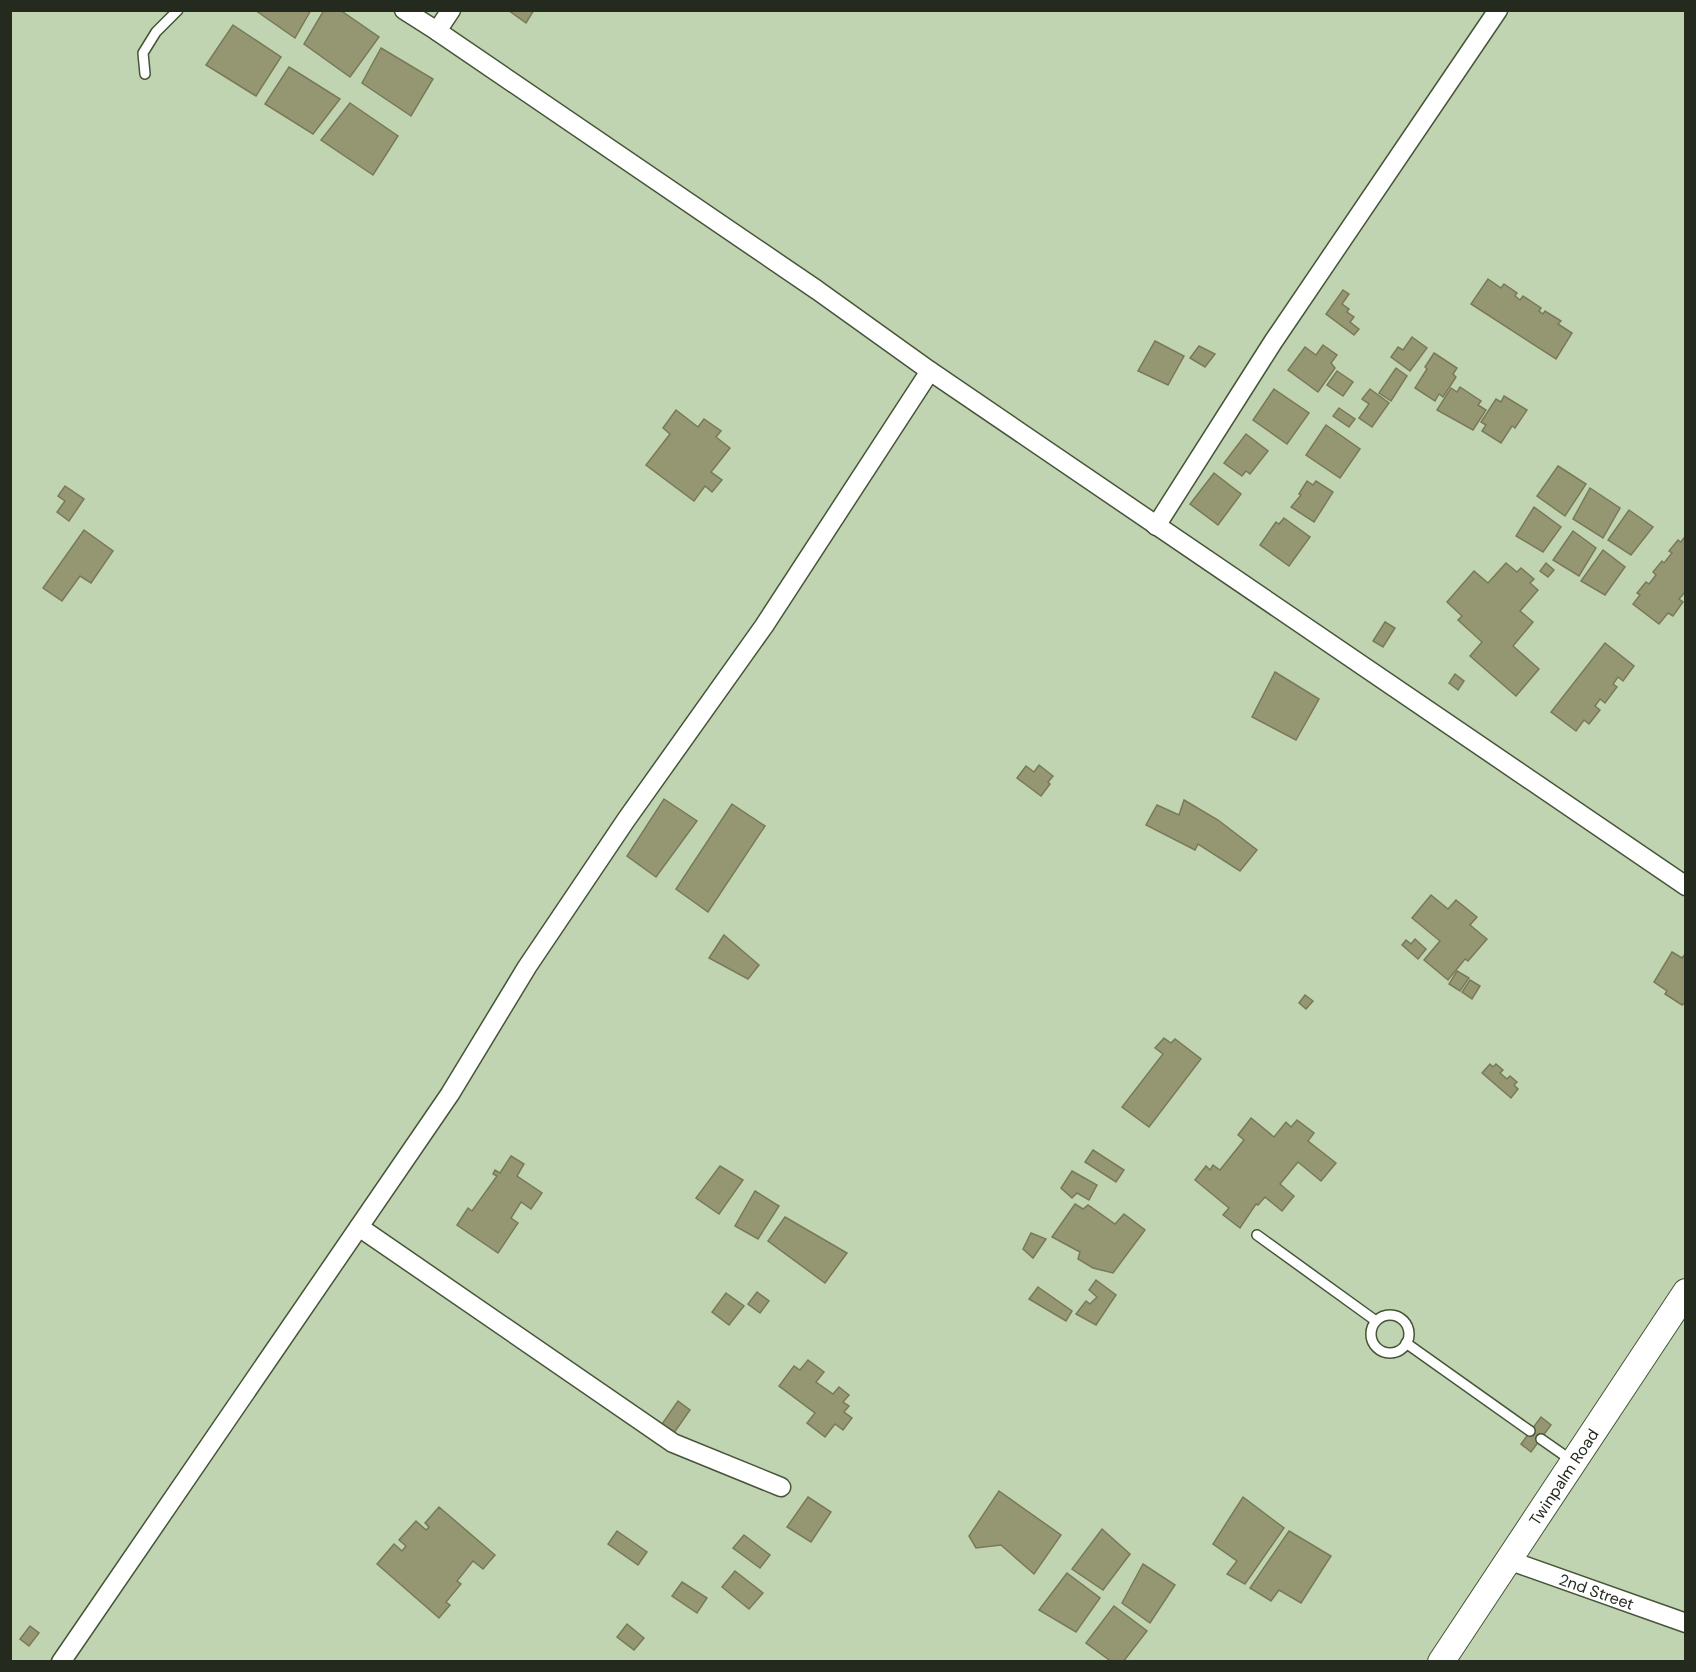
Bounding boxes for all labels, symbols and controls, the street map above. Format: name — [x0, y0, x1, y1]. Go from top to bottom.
street label: Twinpalm Road — [1524, 1425, 1603, 1529]
street label: 2nd Street — [1556, 1568, 1637, 1614]

